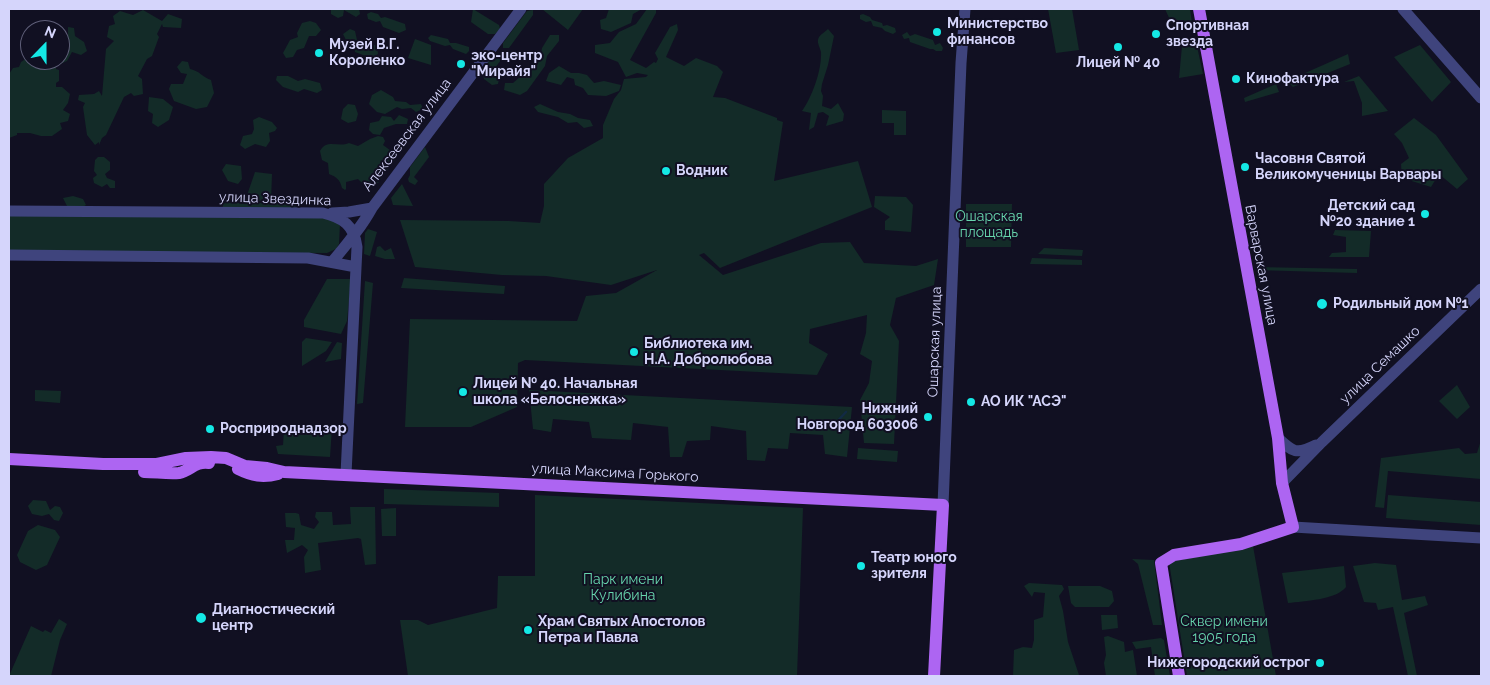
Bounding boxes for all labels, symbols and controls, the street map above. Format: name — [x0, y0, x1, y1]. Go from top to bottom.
place label: Министерство финансов — [947, 16, 1048, 48]
place label: Спортивная звезда — [1166, 18, 1249, 50]
north arrow — [20, 20, 70, 70]
text: N — [42, 23, 58, 41]
marker: Министерство финансов — [931, 26, 943, 38]
marker: Спортивная звезда — [1150, 28, 1162, 40]
place label: Музей В.Г. Короленко — [329, 37, 405, 70]
marker: Лицей № 40 — [1112, 41, 1124, 53]
marker: Музей В.Г. Короленко — [313, 47, 325, 59]
place label: эко-центр "Мирайя" — [471, 48, 542, 80]
place label: Лицей № 40 — [1076, 55, 1160, 71]
marker: эко-центр "Мирайя" — [455, 58, 467, 70]
place label: Кинофактура — [1246, 71, 1339, 87]
marker: Кинофактура — [1230, 73, 1242, 85]
street label: Алексеевская улица — [359, 75, 455, 195]
place label: Часовня Святой Великомученицы Варвары — [1255, 151, 1441, 184]
marker: Часовня Святой Великомученицы Варвары — [1239, 161, 1251, 173]
place label: Водник — [676, 163, 728, 179]
marker: Водник — [660, 165, 672, 177]
street label: улица Звездинка — [219, 189, 331, 209]
place label: Детский сад №20 здание 1 — [1319, 198, 1415, 230]
street label: Варварская улица — [1241, 203, 1281, 327]
marker: Детский сад №20 здание 1 — [1419, 208, 1431, 220]
park label: Ошарская площадь — [955, 209, 1023, 242]
street label: Ошарская улица — [925, 286, 945, 398]
place label: Родильный дом №1 — [1333, 296, 1468, 312]
marker: Родильный дом №1 — [1315, 297, 1329, 311]
street label: улица Семашко — [1336, 323, 1424, 407]
place label: Библиотека им. Н.А. Добролюбова — [644, 336, 772, 368]
marker: Библиотека им. Н.А. Добролюбова — [628, 346, 640, 358]
place label: Лицей № 40. Начальная школа «Белоснежка» — [473, 376, 638, 408]
marker: Лицей № 40. Начальная школа «Белоснежка» — [457, 386, 469, 398]
place label: АО ИК "АСЭ" — [981, 394, 1066, 410]
marker: АО ИК "АСЭ" — [965, 396, 977, 408]
place label: Нижний Новгород 603006 — [797, 401, 918, 434]
marker: Нижний Новгород 603006 — [922, 411, 934, 423]
place label: Росприроднадзор — [220, 421, 347, 437]
marker: Росприроднадзор — [204, 423, 216, 435]
street label: улица Максима Горького — [531, 460, 699, 486]
place label: Театр юного зрителя — [871, 550, 957, 582]
marker: Театр юного зрителя — [855, 560, 867, 572]
park label: Парк имени Кулибина — [583, 572, 663, 604]
place label: Диагностический центр — [212, 602, 335, 634]
marker: Диагностический центр — [194, 611, 208, 625]
place label: Храм Святых Апостолов Петра и Павла — [538, 614, 706, 646]
park label: Сквер имени 1905 года — [1180, 614, 1268, 646]
marker: Храм Святых Апостолов Петра и Павла — [522, 624, 534, 636]
place label: Нижегородский острог — [1147, 655, 1310, 671]
marker: Нижегородский острог — [1314, 657, 1326, 669]

